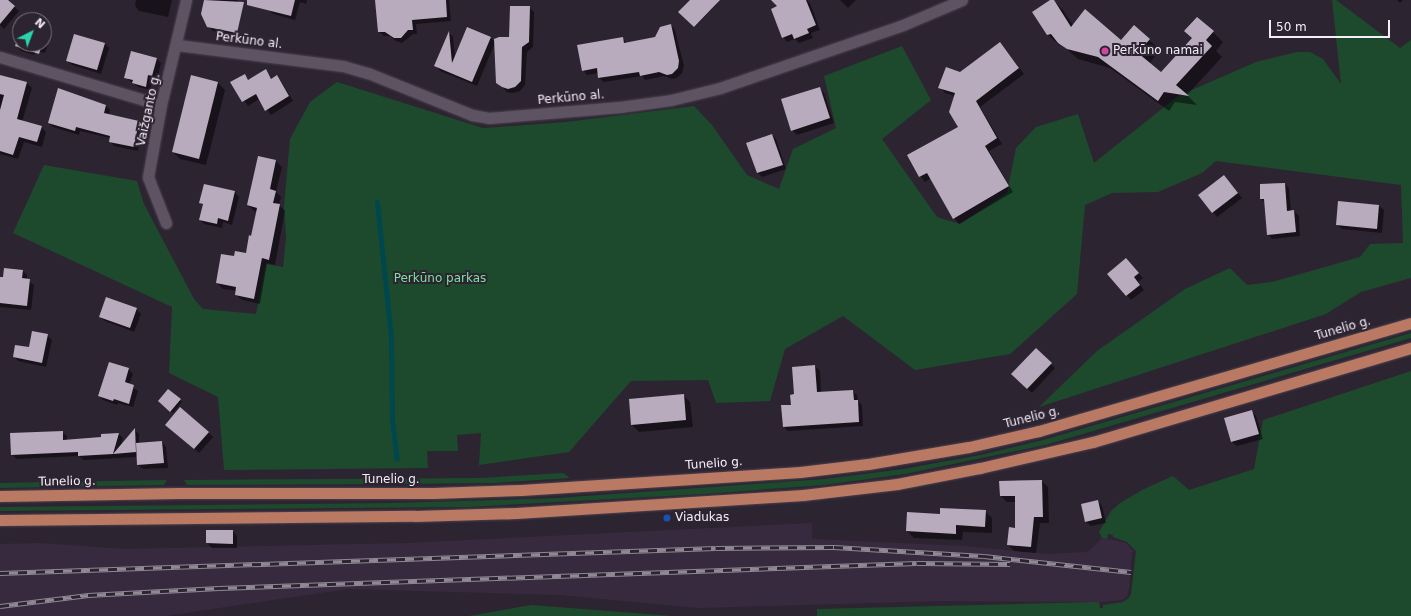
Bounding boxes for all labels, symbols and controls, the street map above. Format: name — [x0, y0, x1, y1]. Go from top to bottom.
north arrow — [12, 12, 52, 52]
scale bar — [1271, 12, 1392, 38]
text: N — [32, 16, 47, 31]
text: 50 m — [1276, 20, 1307, 34]
street label: Perkūno al. — [215, 30, 283, 52]
place label: Perkūno namai — [1113, 44, 1203, 58]
marker: Perkūno namai — [1100, 46, 1110, 56]
street label: Vaižganto g. — [134, 72, 164, 148]
street label: Perkūno al. — [537, 88, 605, 108]
park label: Perkūno parkas — [394, 272, 486, 286]
street label: Tunelio g. — [1313, 314, 1373, 344]
street label: Tunelio g. — [1002, 404, 1062, 432]
street label: Tunelio g. — [685, 455, 743, 473]
street label: Tunelio g. — [362, 473, 420, 487]
street label: Tunelio g. — [38, 474, 96, 490]
place label: Viadukas — [675, 511, 729, 525]
marker: Viadukas — [662, 513, 672, 523]

